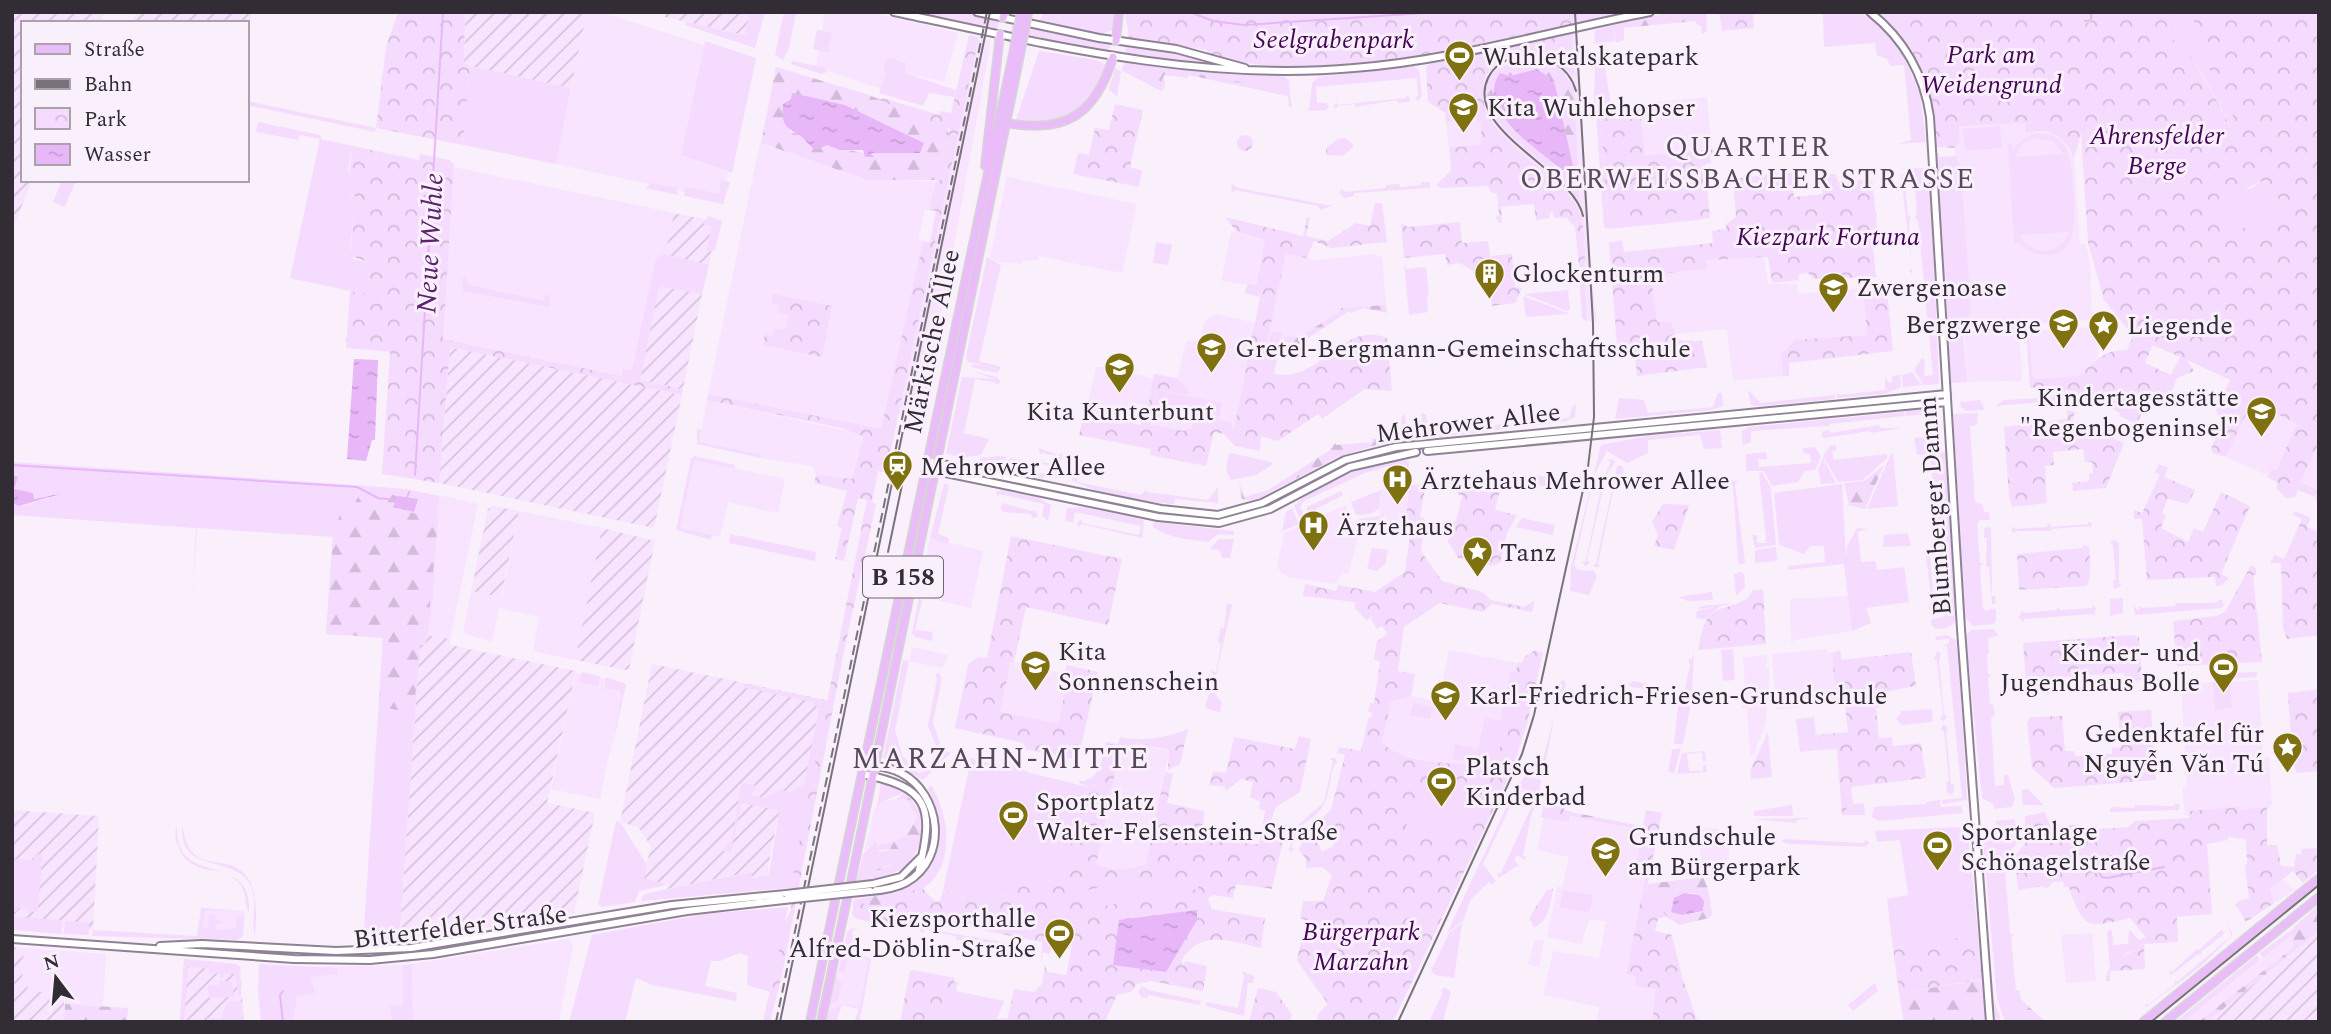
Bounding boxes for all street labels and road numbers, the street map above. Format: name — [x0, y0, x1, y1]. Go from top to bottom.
street label: Märkische Allee — [893, 245, 971, 437]
street label: Mehrower Allee — [1374, 392, 1563, 454]
street label: Blumberger Damm — [1907, 395, 1963, 617]
road number: B 158 — [863, 556, 943, 598]
street label: Bitterfelder Straße — [351, 894, 569, 960]

